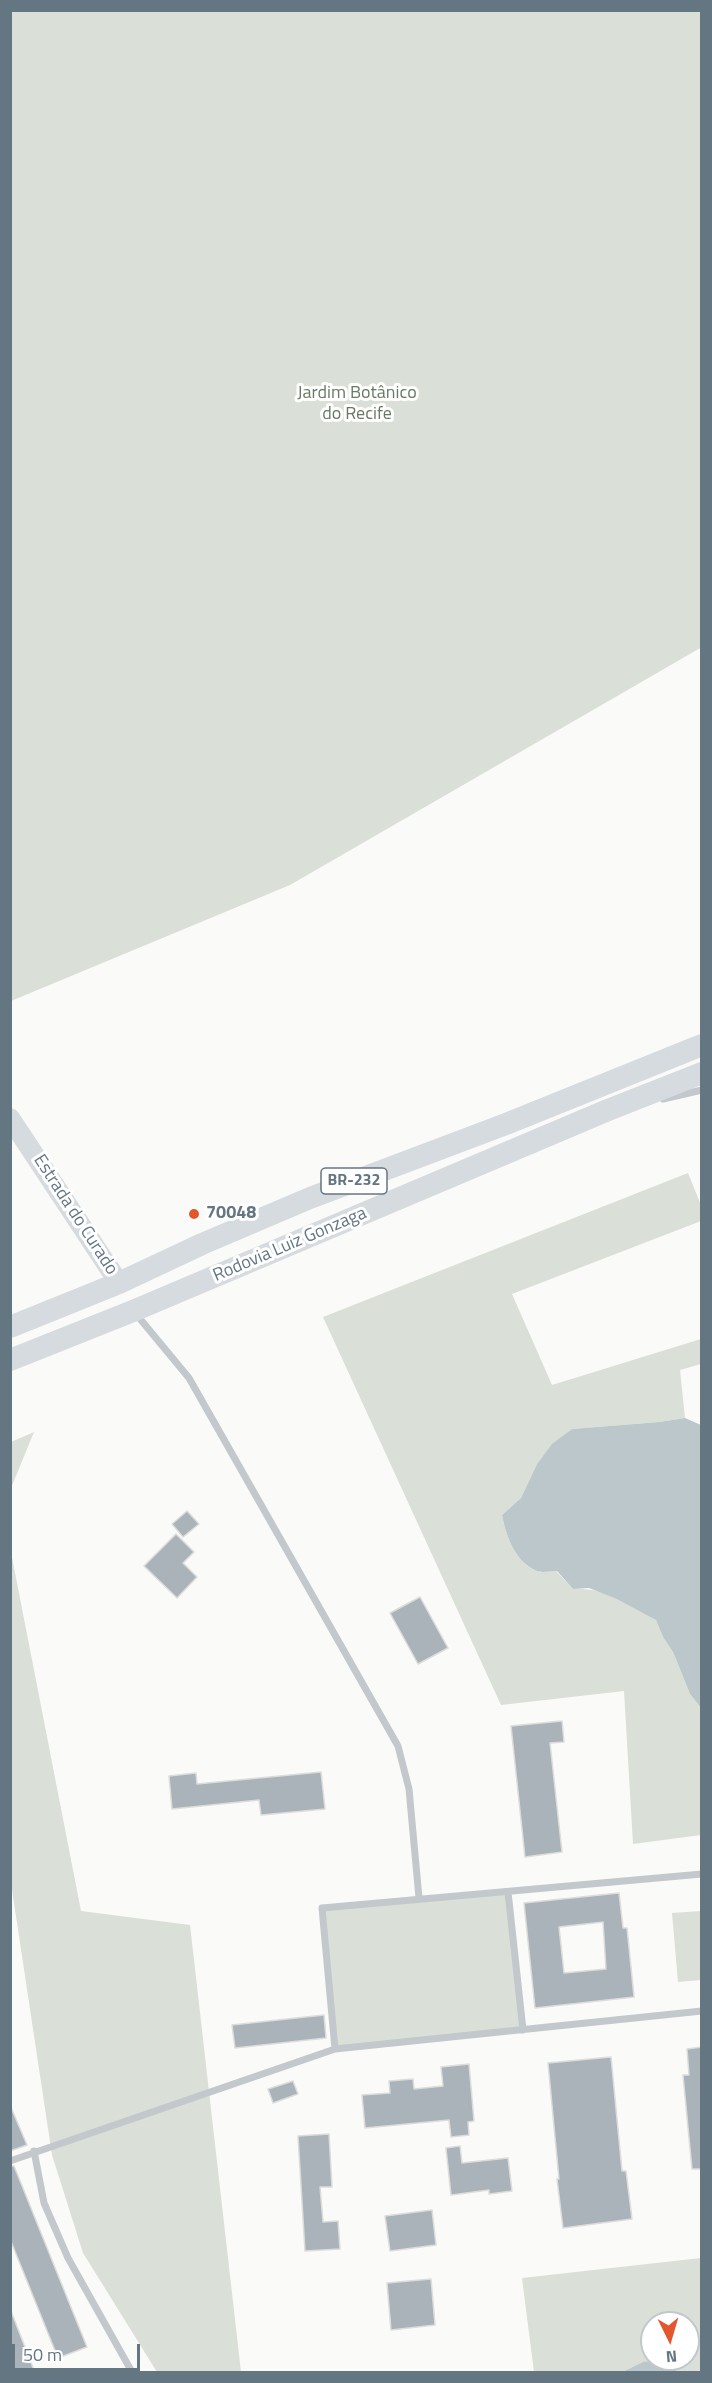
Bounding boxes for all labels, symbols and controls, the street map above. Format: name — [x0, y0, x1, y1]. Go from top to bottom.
park label: Jardim Botânico do Recife — [297, 383, 417, 426]
street label: Estrada do Curado — [28, 1151, 122, 1279]
road number: BR-232 — [321, 1168, 387, 1194]
place label: 70048 — [206, 1203, 256, 1225]
street label: Rodovia Luiz Gonzaga — [210, 1203, 370, 1287]
marker: 70048 — [187, 1207, 201, 1221]
north arrow — [640, 2311, 700, 2371]
scale bar — [15, 2332, 142, 2370]
text: 50 m — [23, 2341, 62, 2368]
text: N — [665, 2345, 678, 2369]

